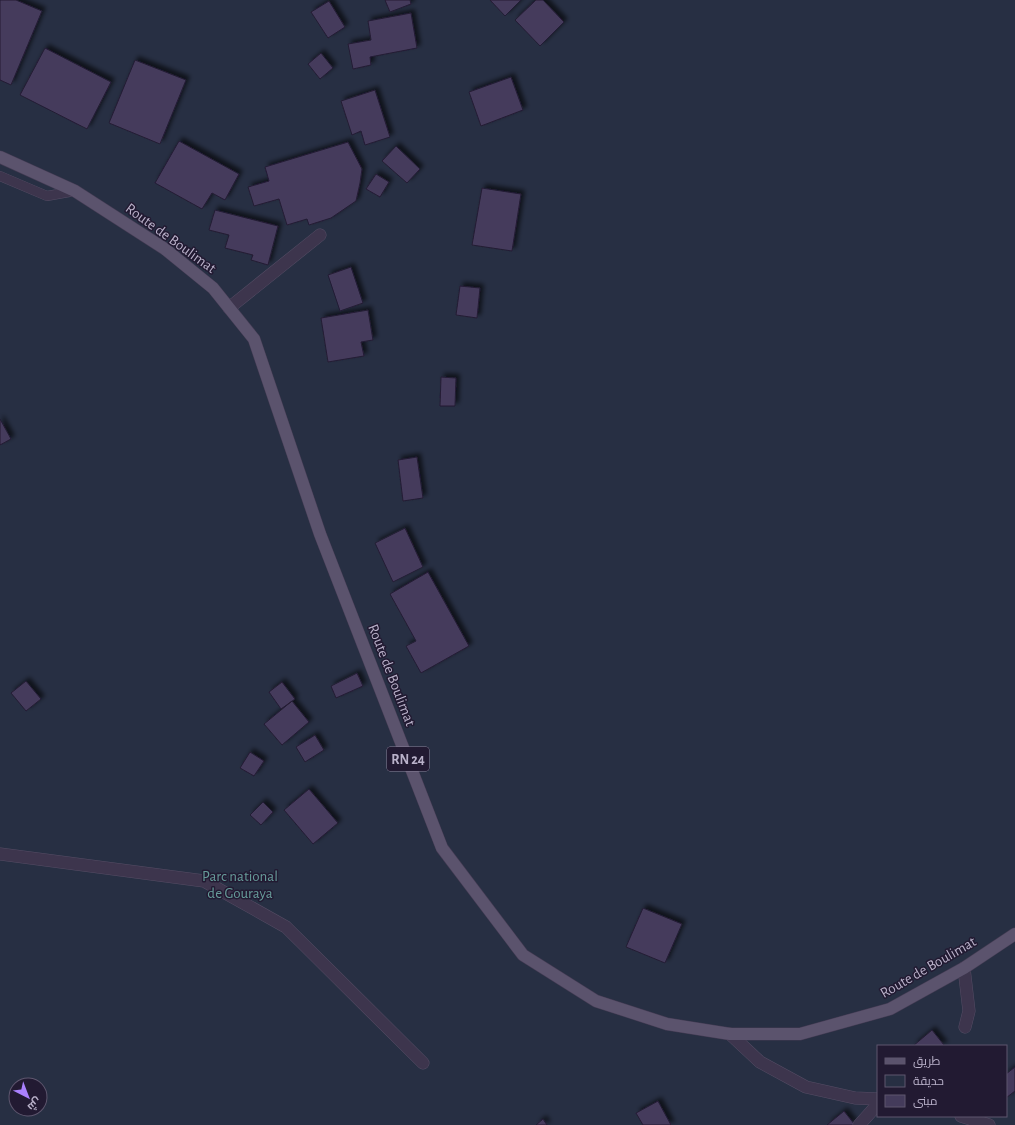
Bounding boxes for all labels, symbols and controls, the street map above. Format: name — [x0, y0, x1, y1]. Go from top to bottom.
street label: Route de Boulimat — [123, 201, 219, 276]
street label: Route de Boulimat — [365, 622, 418, 728]
road number: RN 24 — [387, 747, 429, 771]
park label: Parc national de Gouraya — [202, 869, 278, 901]
street label: Route de Boulimat — [878, 934, 979, 1001]
legend — [877, 1045, 1007, 1117]
text: طريق — [913, 1055, 941, 1068]
text: حديقة — [913, 1075, 944, 1088]
north arrow — [8, 1077, 48, 1117]
text: ش — [25, 1095, 43, 1113]
text: مبنى — [913, 1095, 938, 1108]

